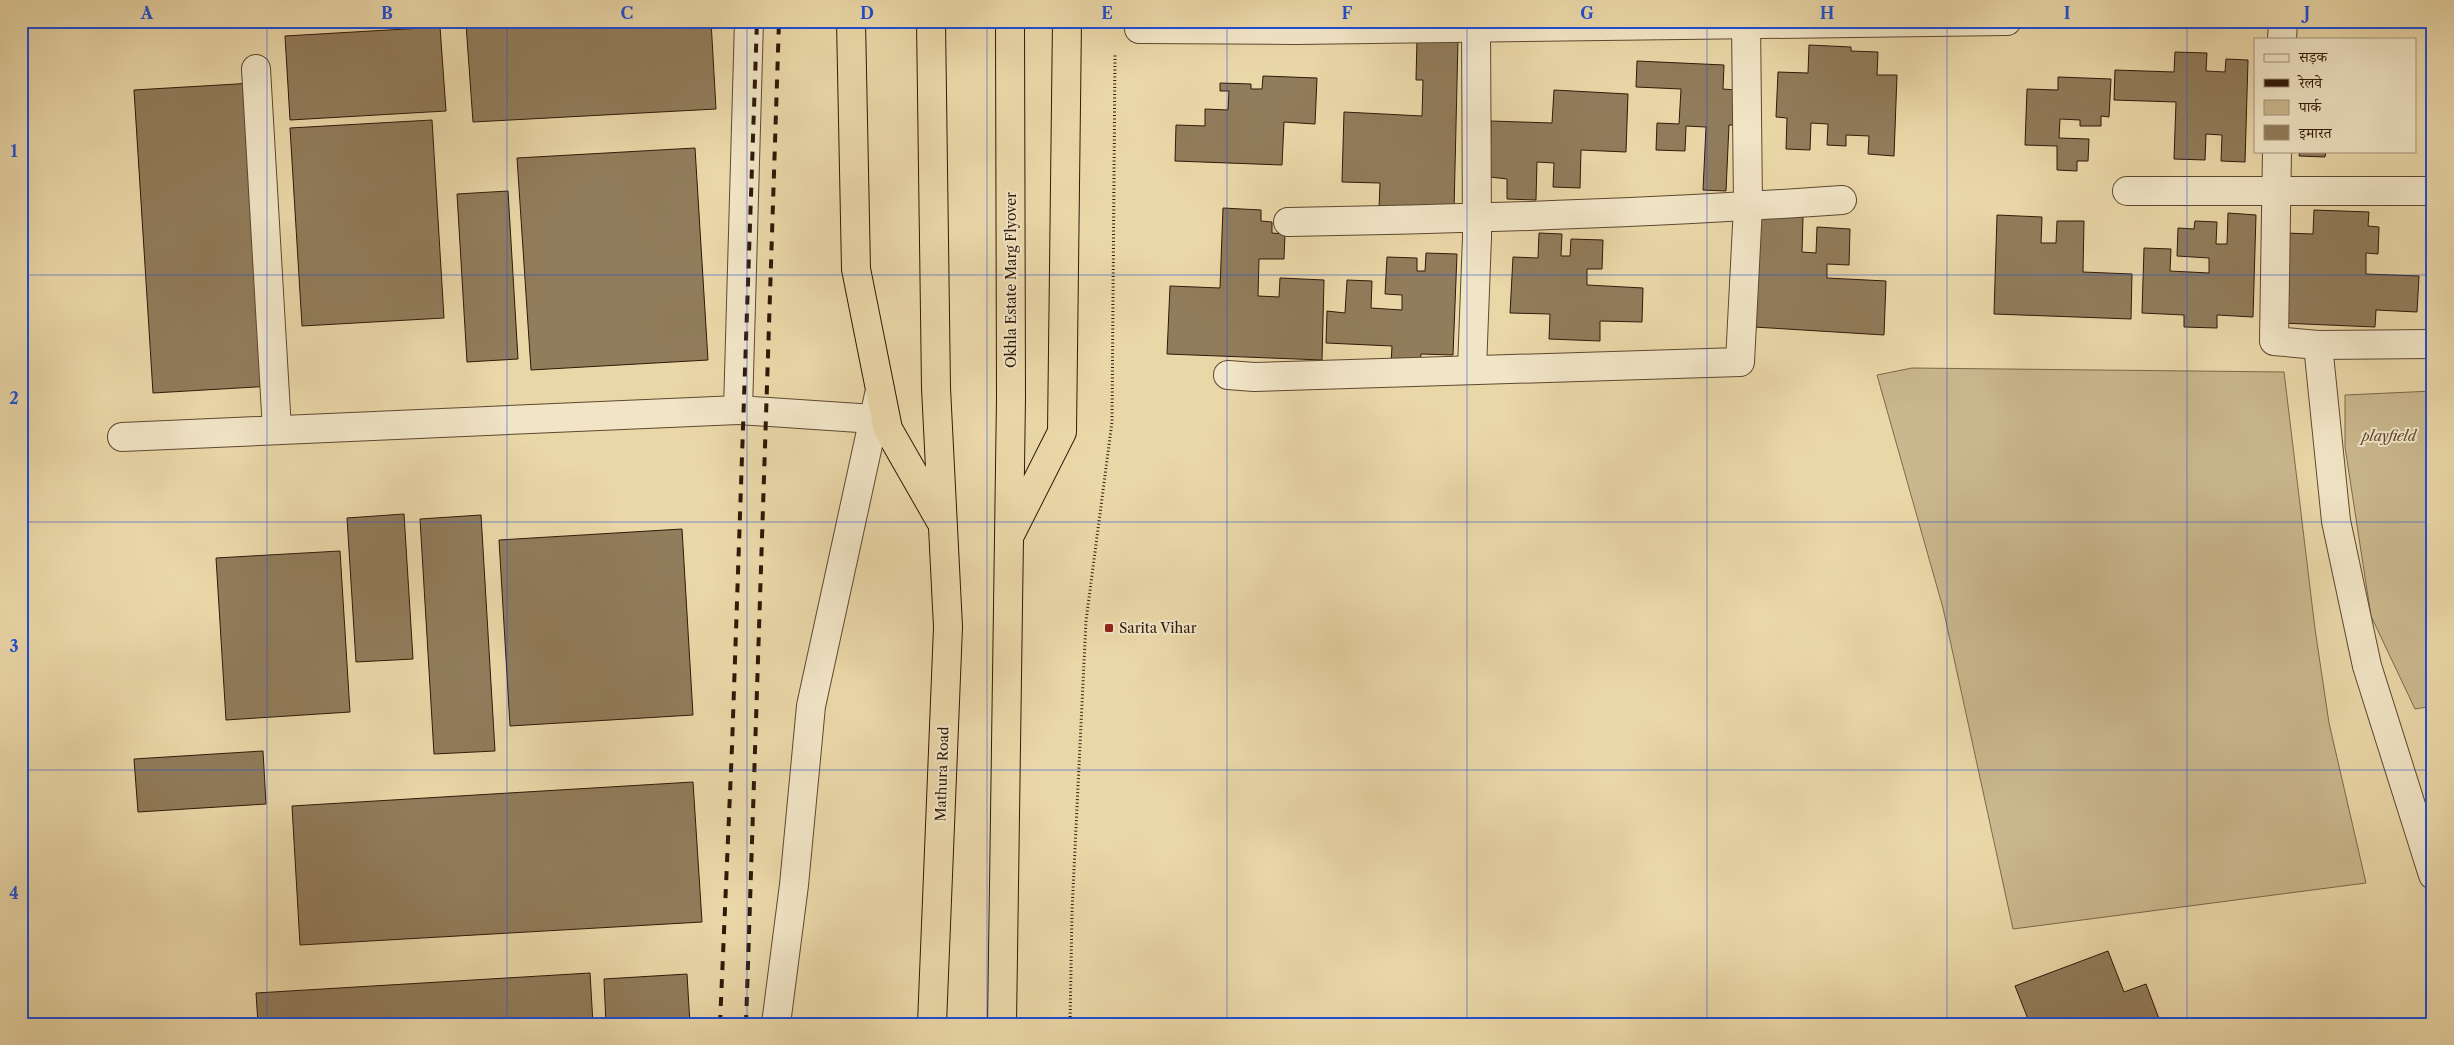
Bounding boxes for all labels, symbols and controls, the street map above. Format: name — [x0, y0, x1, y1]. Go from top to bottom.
text: A — [140, 3, 154, 23]
text: B — [381, 3, 393, 23]
text: C — [621, 3, 633, 23]
text: D — [860, 3, 874, 23]
text: E — [1101, 3, 1113, 23]
text: F — [1342, 3, 1353, 23]
text: G — [1580, 3, 1594, 23]
text: H — [1820, 3, 1834, 23]
text: I — [2064, 3, 2071, 23]
text: J — [2301, 3, 2310, 23]
legend — [2254, 38, 2416, 152]
text: सड़क — [2298, 47, 2328, 66]
text: रेलवे — [2297, 73, 2323, 92]
text: पार्क — [2298, 97, 2322, 116]
text: इमारत — [2298, 123, 2333, 142]
text: 1 — [10, 141, 18, 161]
street label: Okhla Estate Marg Flyover — [1002, 192, 1020, 368]
text: 2 — [9, 388, 19, 408]
park label: playfield — [2359, 427, 2418, 445]
place label: Sarita Vihar — [1119, 619, 1197, 637]
marker: Sarita Vihar — [1103, 622, 1115, 634]
text: 3 — [9, 636, 19, 656]
street label: Mathura Road — [931, 726, 953, 822]
text: 4 — [9, 883, 19, 903]

